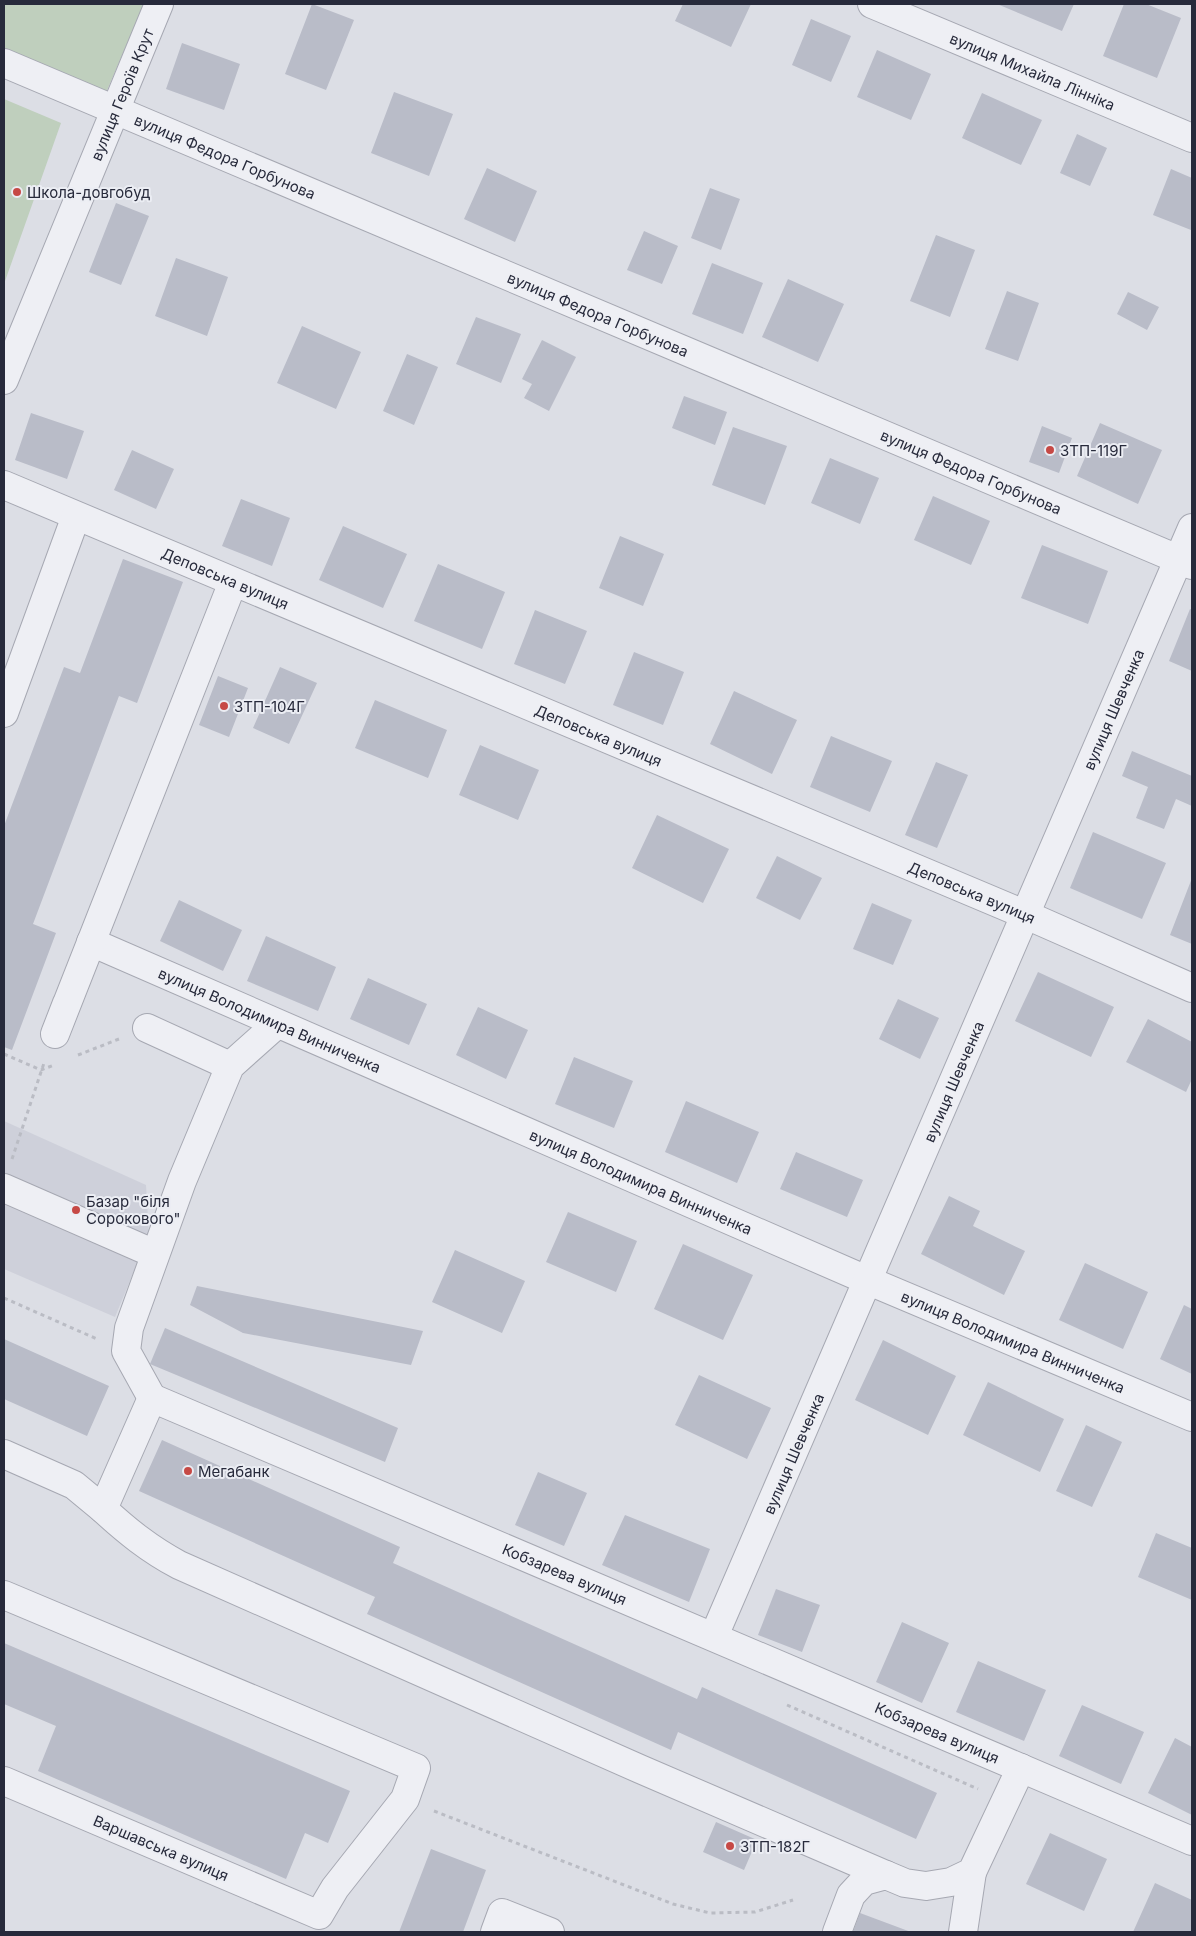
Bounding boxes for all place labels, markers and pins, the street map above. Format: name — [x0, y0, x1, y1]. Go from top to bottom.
place label: Школа-довгобуд — [27, 183, 150, 202]
marker: Школа-довгобуд — [11, 186, 23, 198]
place label: ЗТП-119Г — [1060, 441, 1127, 460]
marker: ЗТП-119Г — [1044, 444, 1056, 456]
place label: ЗТП-104Г — [234, 697, 305, 716]
marker: ЗТП-104Г — [218, 700, 230, 712]
place label: Базар "біля Сорокового" — [86, 1192, 180, 1228]
marker: Базар "біля Сорокового" — [70, 1204, 82, 1216]
place label: Мегабанк — [198, 1462, 270, 1481]
marker: Мегабанк — [182, 1465, 194, 1477]
place label: ЗТП-182Г — [740, 1837, 810, 1856]
marker: ЗТП-182Г — [724, 1840, 736, 1852]

